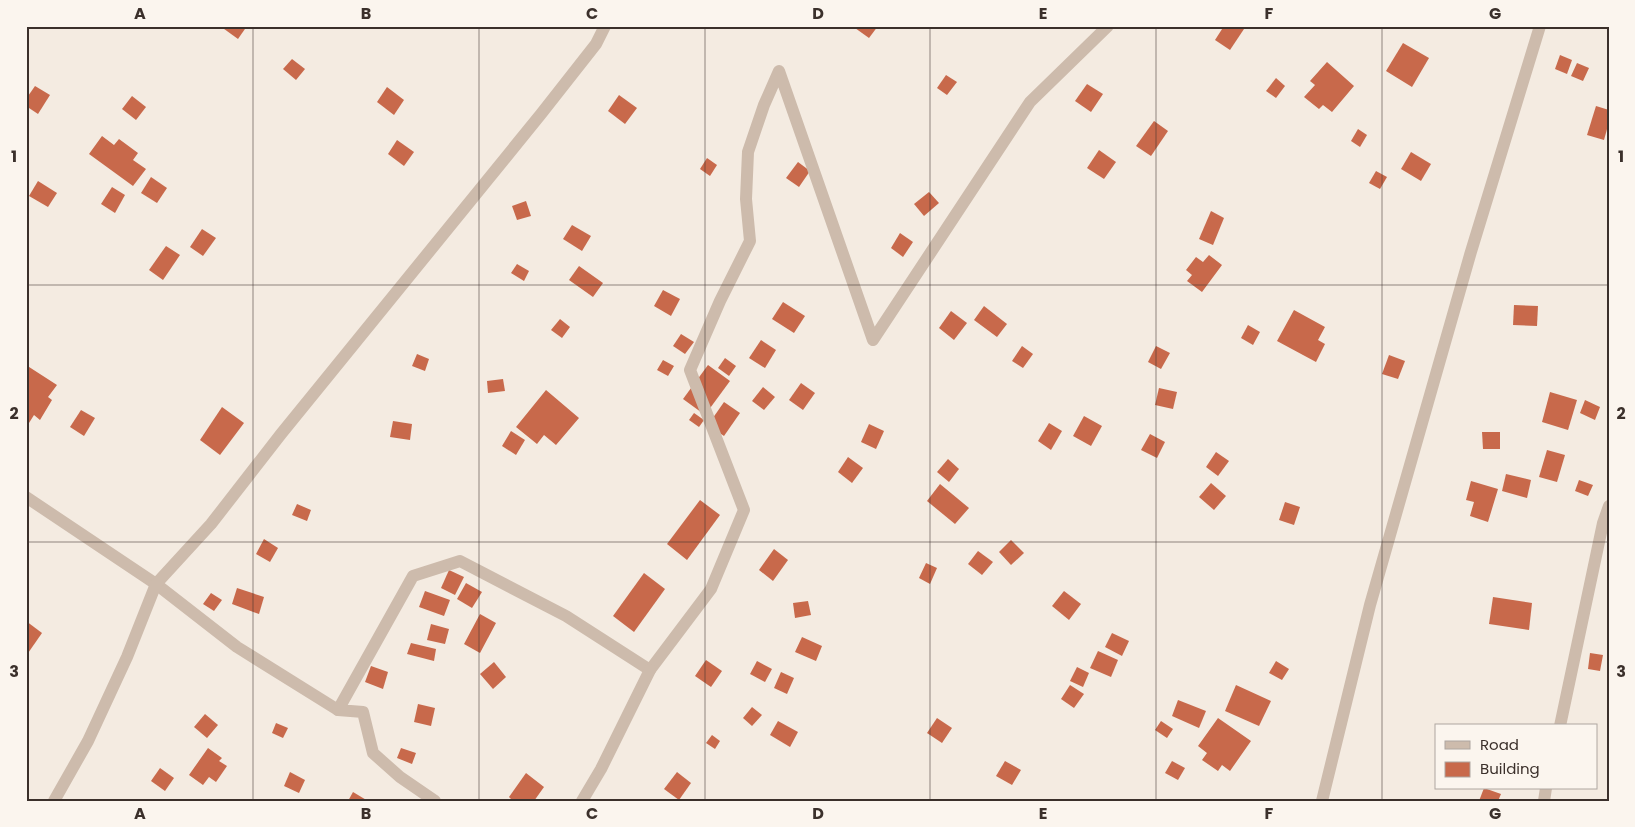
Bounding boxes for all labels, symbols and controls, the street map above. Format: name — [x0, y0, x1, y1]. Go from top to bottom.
text: A — [134, 2, 146, 25]
text: B — [361, 2, 371, 25]
text: C — [586, 2, 598, 25]
text: D — [812, 2, 824, 25]
text: E — [1039, 2, 1047, 25]
text: F — [1265, 2, 1274, 25]
text: G — [1489, 2, 1501, 25]
text: 1 — [11, 145, 17, 168]
text: 1 — [1618, 145, 1624, 168]
text: 2 — [9, 402, 19, 425]
text: 2 — [1616, 402, 1626, 425]
text: 3 — [9, 660, 19, 683]
text: 3 — [1616, 660, 1626, 683]
legend — [1435, 724, 1598, 790]
text: Road — [1480, 734, 1519, 755]
text: Building — [1480, 758, 1540, 779]
text: A — [134, 802, 146, 825]
text: B — [361, 802, 371, 825]
text: C — [586, 802, 598, 825]
text: D — [812, 802, 824, 825]
text: E — [1039, 802, 1047, 825]
text: F — [1265, 802, 1274, 825]
text: G — [1489, 802, 1501, 825]

